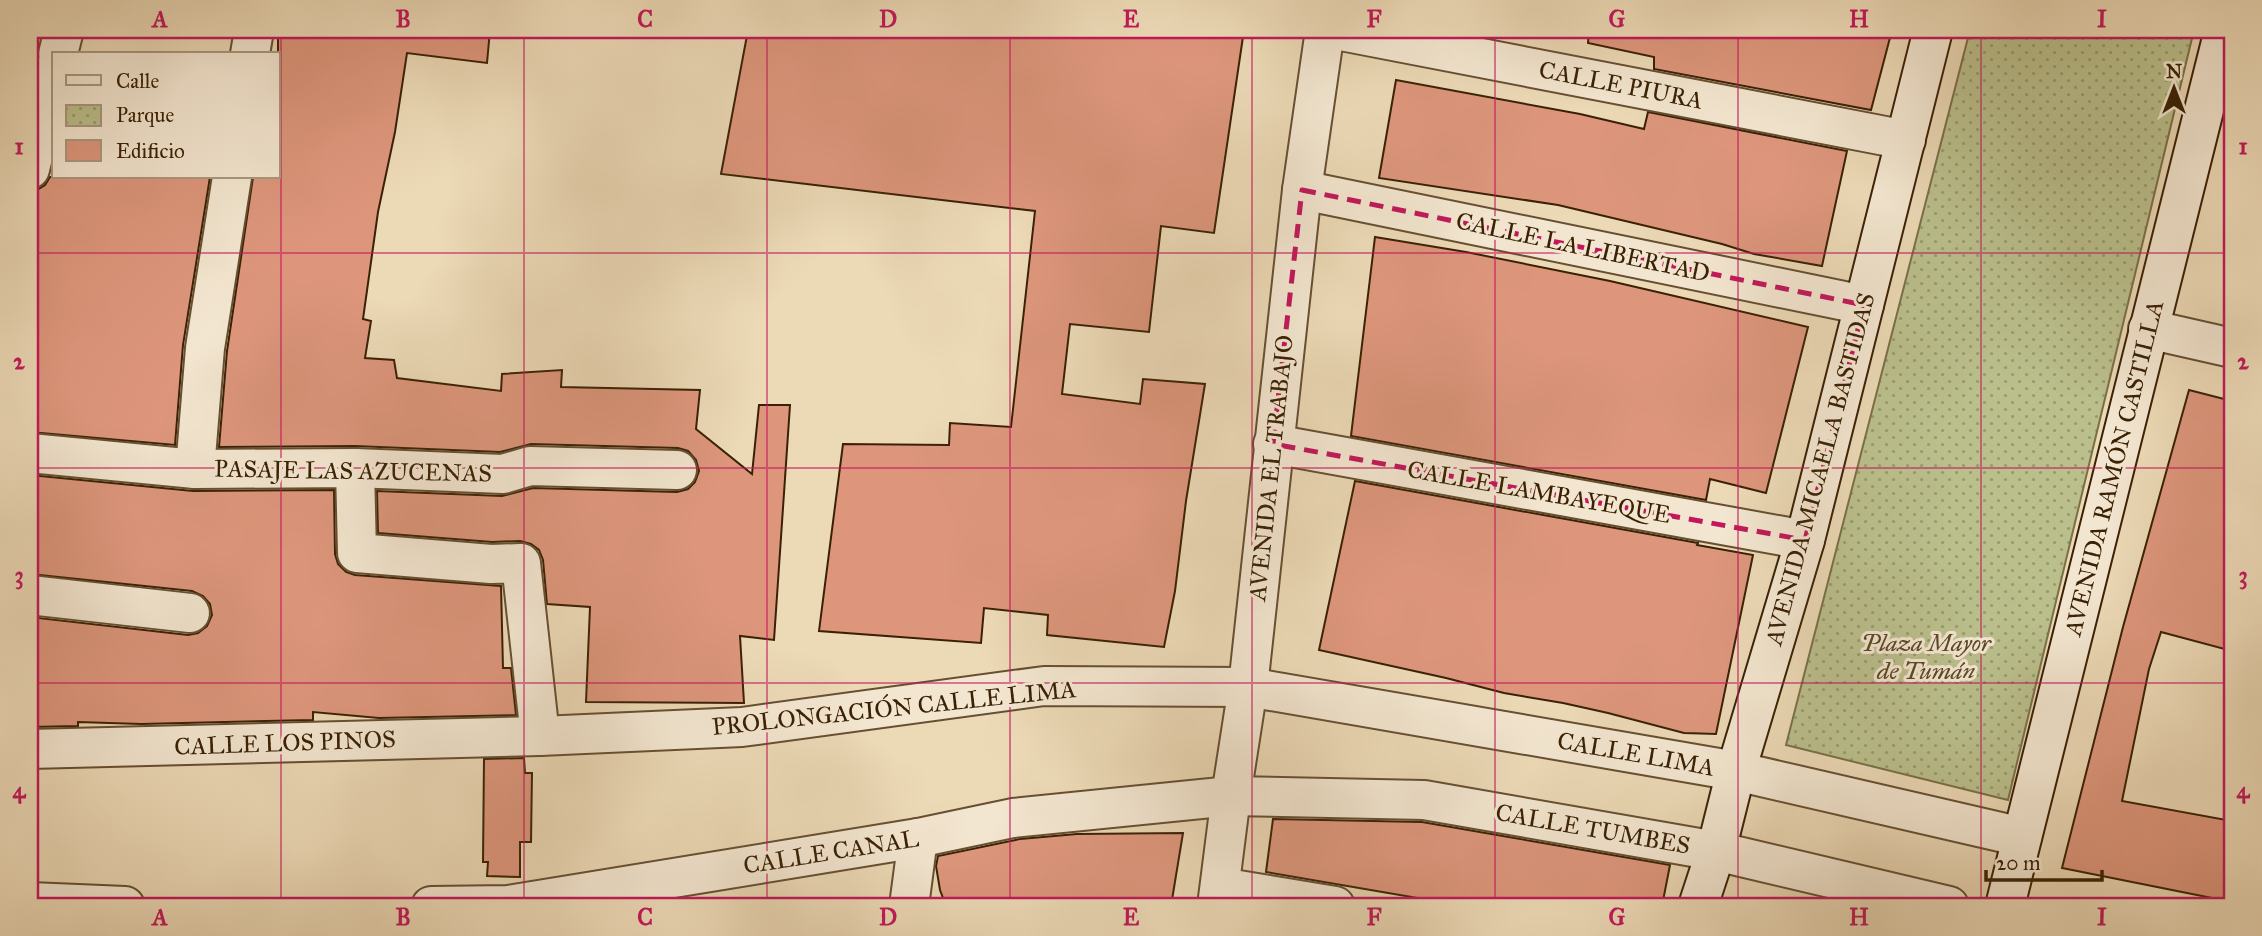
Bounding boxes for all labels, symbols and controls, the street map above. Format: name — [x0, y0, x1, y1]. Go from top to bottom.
text: A — [150, 5, 168, 33]
text: B — [395, 5, 411, 33]
text: C — [637, 5, 653, 33]
text: D — [879, 5, 897, 33]
text: E — [1123, 5, 1140, 33]
text: F — [1366, 5, 1382, 33]
text: G — [1609, 5, 1626, 33]
text: H — [1849, 5, 1869, 33]
text: I — [2097, 5, 2107, 33]
legend — [52, 52, 280, 178]
north arrow — [2140, 52, 2210, 122]
street label: CALLE PIURA — [1536, 54, 1706, 116]
text: N — [2166, 60, 2182, 83]
text: Calle — [116, 68, 159, 94]
text: Parque — [116, 102, 175, 128]
text: 1 — [14, 132, 24, 160]
text: 1 — [2238, 132, 2248, 160]
text: Edificio — [116, 138, 185, 164]
street label: CALLE LA LIBERTAD — [1453, 205, 1713, 289]
street label: AVENIDA MICAELA BASTIDAS — [1758, 289, 1882, 650]
street label: AVENIDA RAMÓN CASTILLA — [2057, 297, 2170, 640]
street label: AVENIDA EL TRABAJO — [1242, 333, 1300, 604]
text: 2 — [13, 347, 25, 375]
text: 2 — [2237, 347, 2249, 375]
street label: PASAJE LAS AZUCENAS — [214, 454, 492, 488]
street label: CALLE LAMBAYEQUE — [1405, 454, 1673, 530]
text: 3 — [14, 561, 24, 590]
text: 3 — [2238, 561, 2248, 590]
park label: Plaza Mayor de Tumán — [1861, 628, 1993, 686]
street label: PROLONGACIÓN CALLE LIMA — [710, 674, 1078, 742]
street label: CALLE LOS PINOS — [174, 724, 396, 762]
street label: CALLE LIMA — [1555, 725, 1717, 783]
text: 4 — [13, 776, 27, 804]
text: 4 — [2237, 776, 2251, 804]
street label: CALLE TUMBES — [1493, 797, 1693, 861]
street label: CALLE CANAL — [741, 823, 921, 881]
scale bar — [1986, 838, 2101, 882]
text: 20 m — [1996, 850, 2041, 876]
text: A — [150, 903, 168, 931]
text: B — [395, 903, 411, 931]
text: C — [637, 903, 653, 931]
text: D — [879, 903, 897, 931]
text: E — [1123, 903, 1140, 931]
text: F — [1366, 903, 1382, 931]
text: G — [1609, 903, 1626, 931]
text: H — [1849, 903, 1869, 931]
text: I — [2097, 903, 2107, 931]

